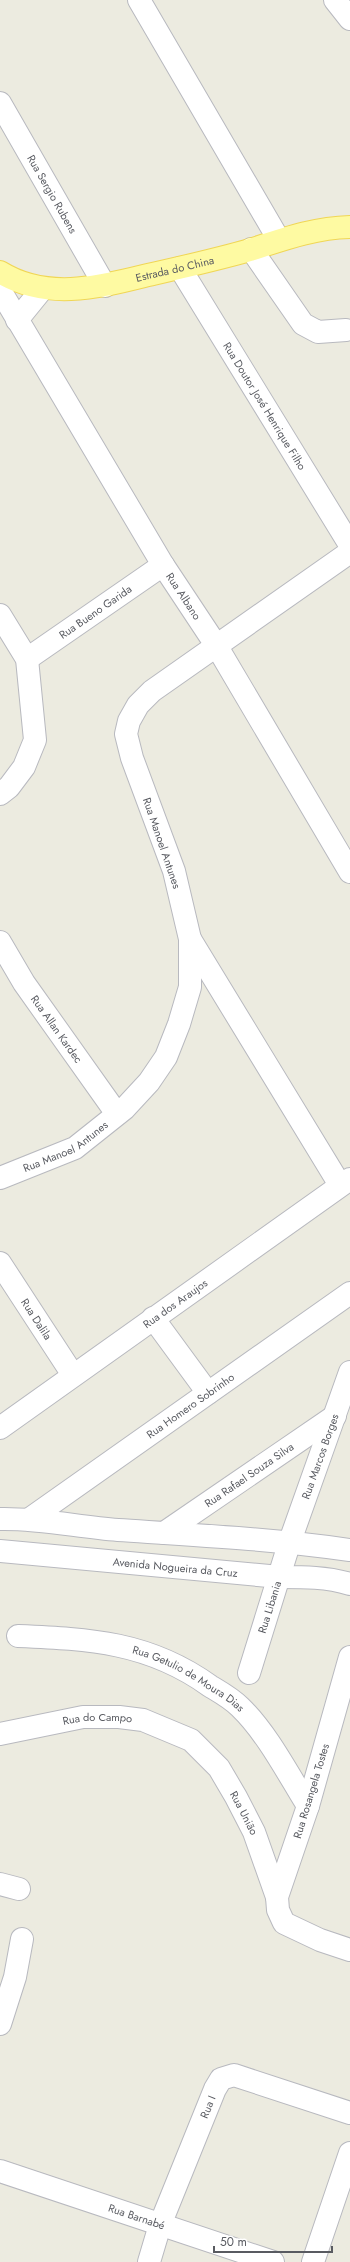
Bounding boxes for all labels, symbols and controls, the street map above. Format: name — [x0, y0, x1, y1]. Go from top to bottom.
street label: Rua Sergio Rubens — [23, 152, 81, 237]
street label: Estrada do China — [134, 252, 216, 286]
street label: Rua Doutor José Henrique Filho — [219, 339, 310, 473]
street label: Rua Albano — [162, 569, 205, 623]
street label: Rua Bueno Garida — [56, 581, 135, 643]
street label: Rua Manoel Antunes — [139, 795, 185, 891]
street label: Rua Allan Kardec — [27, 992, 86, 1066]
street label: Rua Manoel Antunes — [20, 1117, 112, 1176]
street label: Rua dos Araujos — [140, 1275, 211, 1332]
street label: Rua Dalila — [17, 1295, 56, 1343]
street label: Rua Homero Sobrinho — [143, 1369, 238, 1442]
street label: Rua Marcos Borges — [298, 1411, 343, 1501]
street label: Rua Rafael Souza Silva — [201, 1439, 297, 1511]
street label: Avenida Nogueira da Cruz — [112, 1554, 238, 1581]
street label: Rua Libania — [254, 1579, 285, 1635]
street label: Rua Getulio de Moura Dias — [131, 1641, 249, 1716]
street label: Rua do Campo — [61, 1709, 133, 1729]
street label: Rua Rosangela Tostes — [289, 1741, 333, 1840]
street label: Rua União — [226, 1788, 262, 1838]
street label: Rua I — [196, 2093, 220, 2121]
street label: Rua Barnabé — [106, 2200, 167, 2234]
scale bar — [214, 2228, 332, 2254]
text: 50 m — [220, 2233, 247, 2251]

